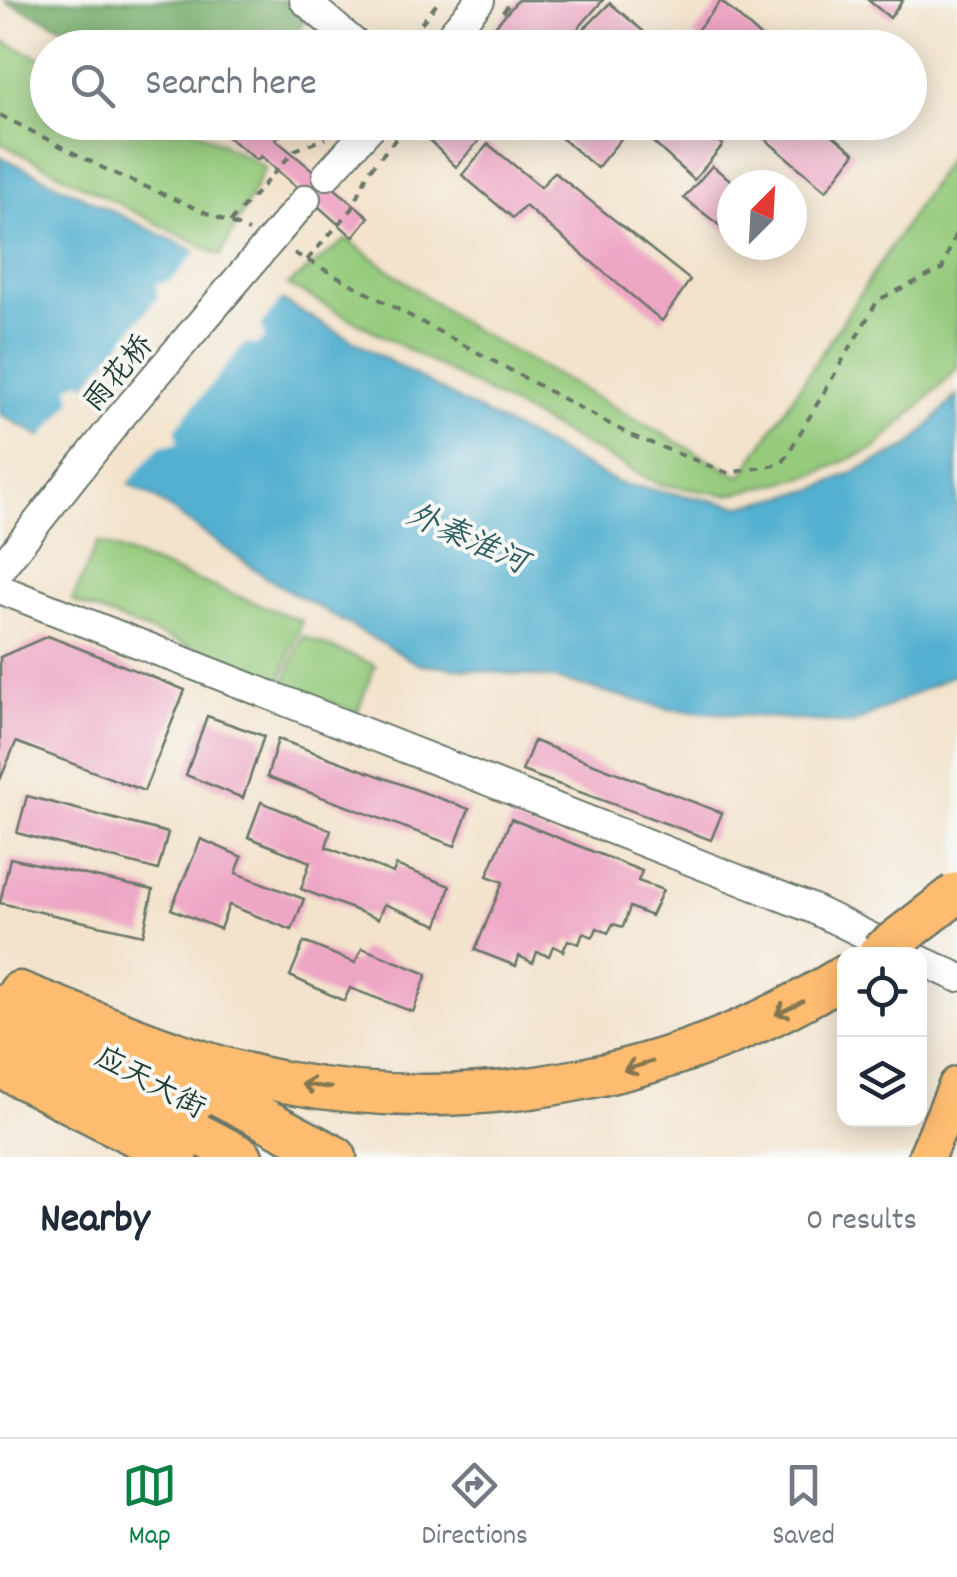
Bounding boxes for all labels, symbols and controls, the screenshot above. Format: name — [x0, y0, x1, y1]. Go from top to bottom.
search box — [30, 30, 927, 140]
icon: search — [65, 58, 120, 113]
text: Search here — [145, 58, 317, 113]
north arrow — [717, 170, 807, 260]
street label: 雨花桥 — [75, 327, 166, 423]
water label: 外秦淮河 — [398, 495, 538, 591]
map controls — [837, 947, 927, 1127]
button: locate — [837, 947, 927, 1037]
one-way arrow — [774, 1000, 804, 1019]
button: layers — [837, 1037, 927, 1127]
street label: 应天大街 — [86, 1038, 212, 1132]
one-way arrow — [623, 1058, 654, 1076]
one-way arrow — [300, 1076, 333, 1095]
text: Nearby — [40, 1192, 150, 1252]
text: 0 results — [806, 1199, 917, 1245]
tab: Map — [122, 1458, 177, 1558]
tab: Directions — [422, 1458, 528, 1558]
tab: Saved — [772, 1458, 835, 1558]

